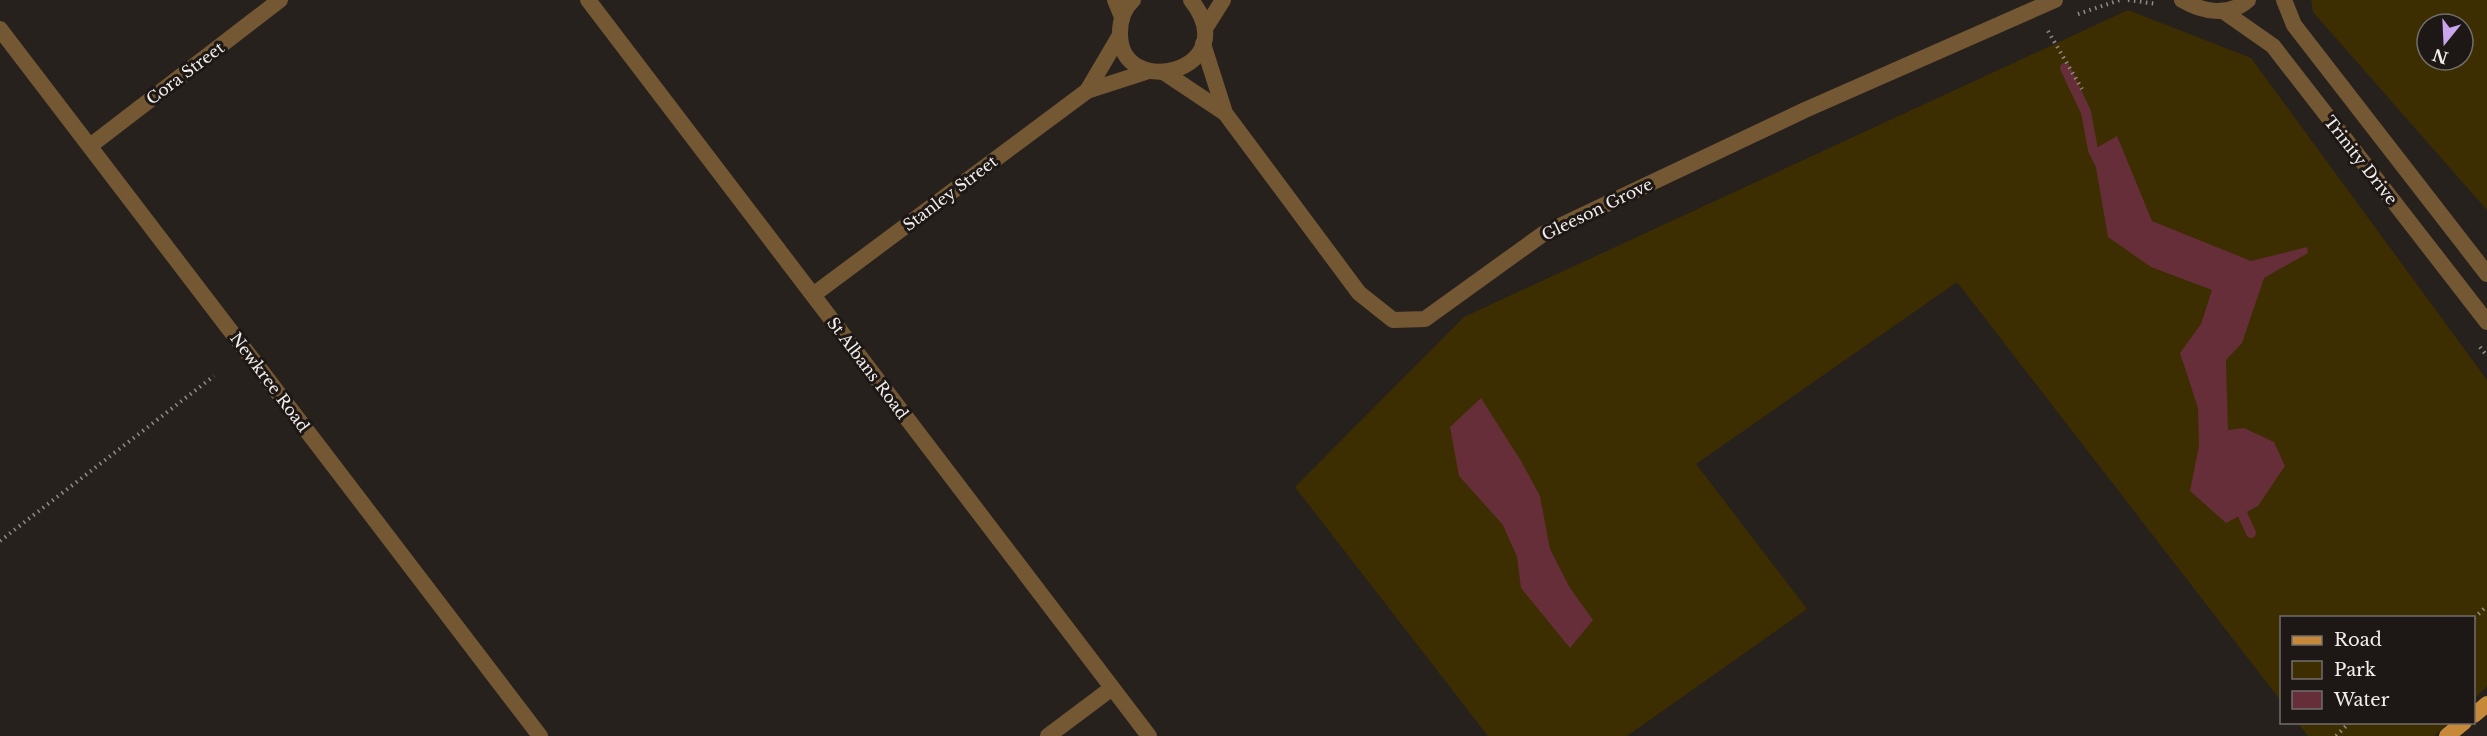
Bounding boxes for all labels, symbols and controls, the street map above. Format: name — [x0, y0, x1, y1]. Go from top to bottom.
north arrow — [2415, 12, 2475, 72]
street label: Cora Street — [142, 37, 228, 109]
text: N — [2430, 44, 2451, 68]
street label: Trinity Drive — [2320, 112, 2402, 208]
street label: Stanley Street — [899, 151, 1001, 235]
street label: Gleeson Grove — [1538, 174, 1656, 244]
street label: St Albans Road — [823, 313, 913, 423]
street label: Newkree Road — [226, 328, 314, 436]
legend — [2280, 616, 2475, 724]
text: Road — [2334, 629, 2382, 651]
text: Park — [2334, 659, 2376, 681]
text: Water — [2333, 689, 2390, 711]

